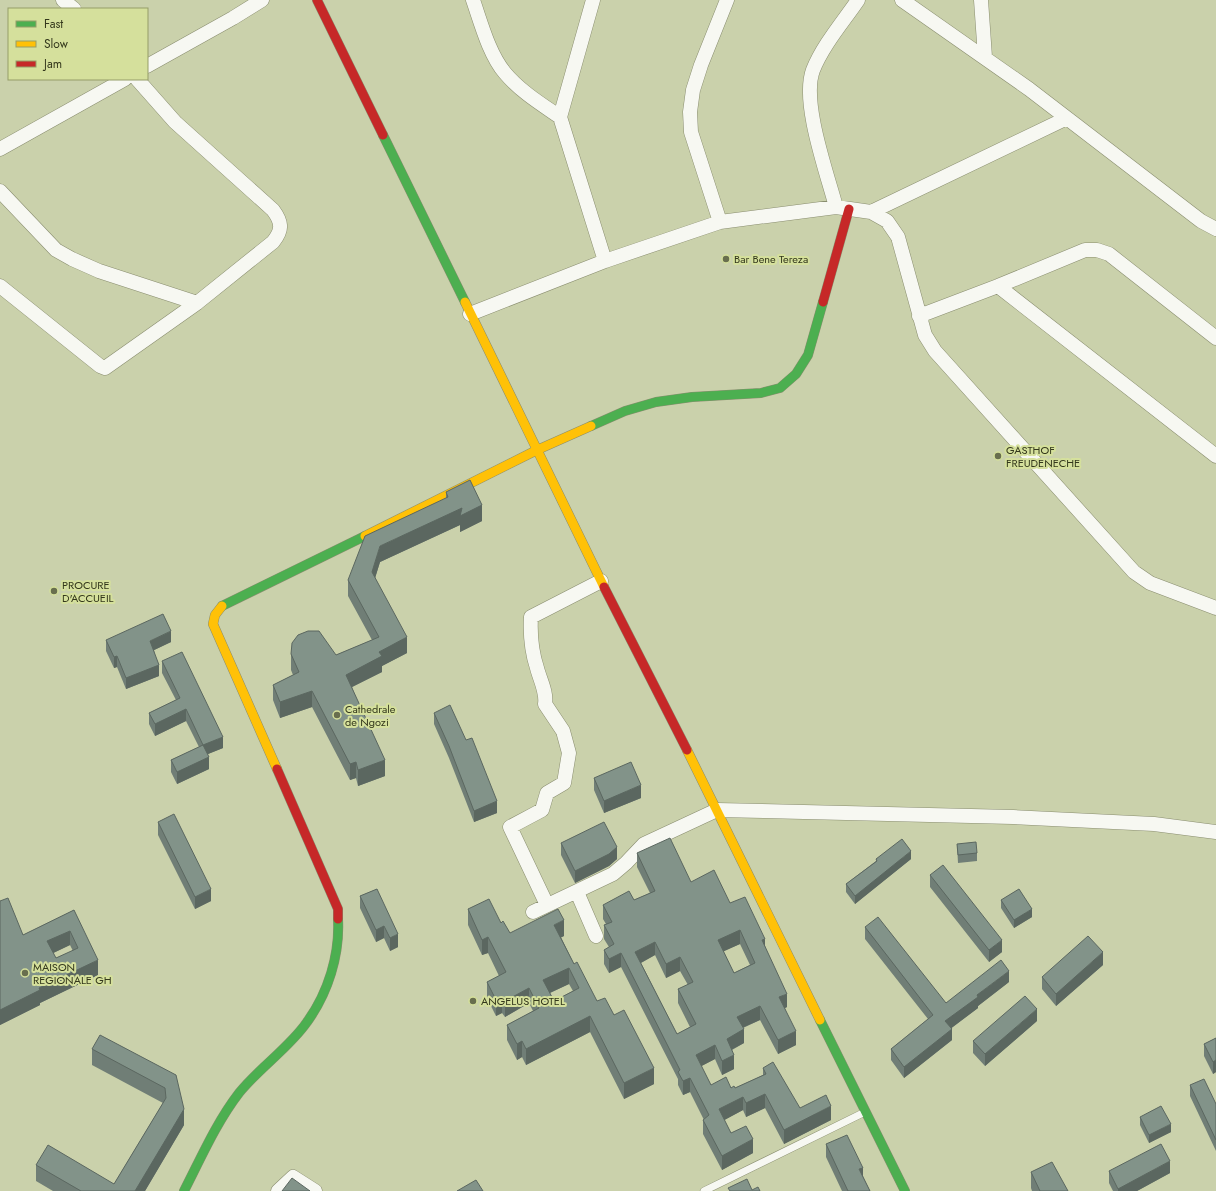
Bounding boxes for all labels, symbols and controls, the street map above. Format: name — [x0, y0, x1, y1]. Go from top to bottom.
legend — [8, 8, 148, 80]
text: Fast — [44, 15, 63, 33]
text: Slow — [44, 35, 69, 53]
text: Jam — [42, 55, 62, 73]
place label: Bar Bene Tereza — [734, 251, 808, 267]
marker: Bar Bene Tereza — [721, 254, 731, 264]
place label: GASTHOF FREUDENECHE — [1006, 442, 1080, 471]
marker: GASTHOF FREUDENECHE — [993, 451, 1003, 461]
place label: PROCURE D'ACCUEIL — [62, 577, 114, 606]
marker: PROCURE D'ACCUEIL — [49, 586, 59, 596]
place label: Cathedrale de Ngozi — [345, 701, 396, 730]
marker: Cathedrale de Ngozi — [332, 710, 342, 720]
place label: MAISON REGIONALE GH — [33, 959, 112, 988]
marker: MAISON REGIONALE GH — [20, 968, 30, 978]
place label: ANGELUS HOTEL — [481, 993, 565, 1009]
marker: ANGELUS HOTEL — [468, 996, 478, 1006]

